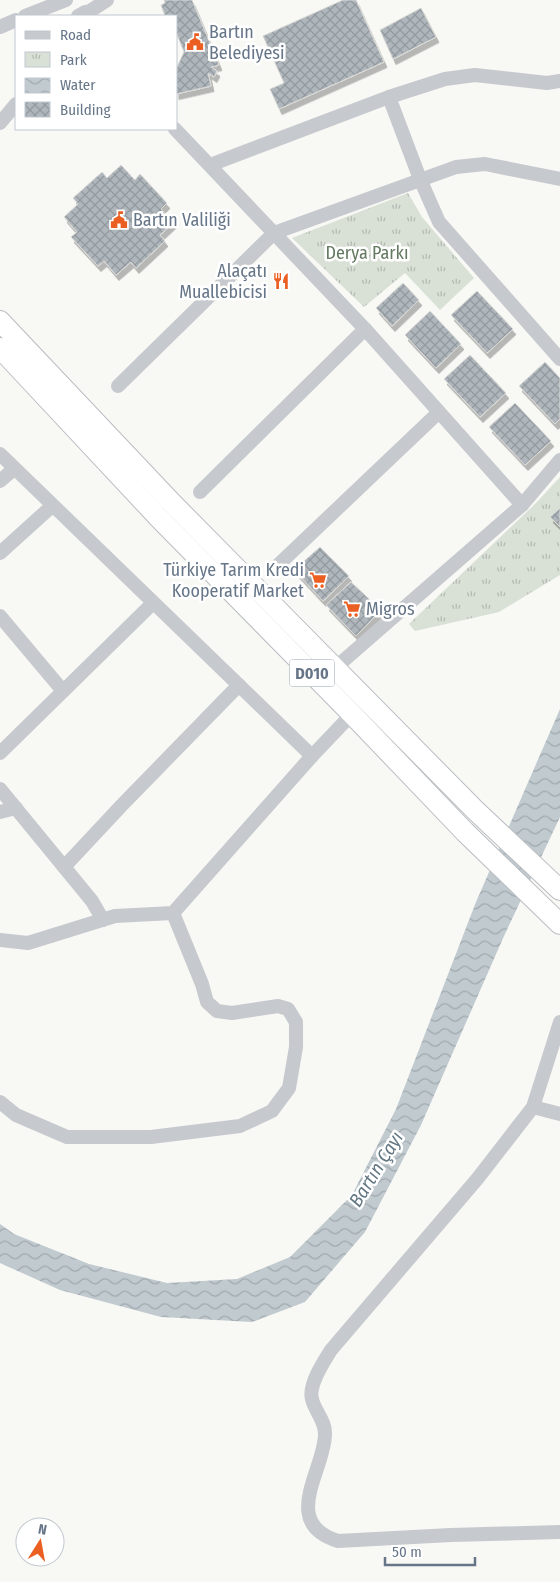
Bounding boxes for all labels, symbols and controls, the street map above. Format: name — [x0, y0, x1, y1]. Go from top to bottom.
legend — [15, 15, 178, 130]
place label: Bartın Belediyesi — [209, 21, 285, 64]
text: Road — [60, 26, 91, 44]
public building icon: Bartın Belediyesi — [185, 32, 205, 52]
text: Park — [60, 51, 87, 69]
text: Water — [60, 76, 96, 94]
text: Building — [60, 101, 111, 119]
place label: Bartın Valiliği — [133, 209, 231, 231]
public building icon: Bartın Valiliği — [109, 210, 129, 230]
park label: Derya Parkı — [326, 242, 408, 264]
place label: Alaçatı Muallebicisi — [179, 260, 267, 303]
restaurant icon: Alaçatı Muallebicisi — [271, 271, 291, 291]
place label: Türkiye Tarım Kredi Kooperatif Market — [163, 559, 304, 602]
supermarket icon: Türkiye Tarım Kredi Kooperatif Market — [308, 570, 328, 590]
place label: Migros — [366, 598, 415, 620]
supermarket icon: Migros — [342, 599, 362, 619]
road number: D010 — [290, 660, 334, 686]
water label: Bartın Çayı — [344, 1127, 408, 1211]
north arrow — [15, 1517, 65, 1567]
text: N — [37, 1521, 48, 1539]
scale bar — [385, 1534, 475, 1566]
text: 50 m — [392, 1543, 422, 1561]

